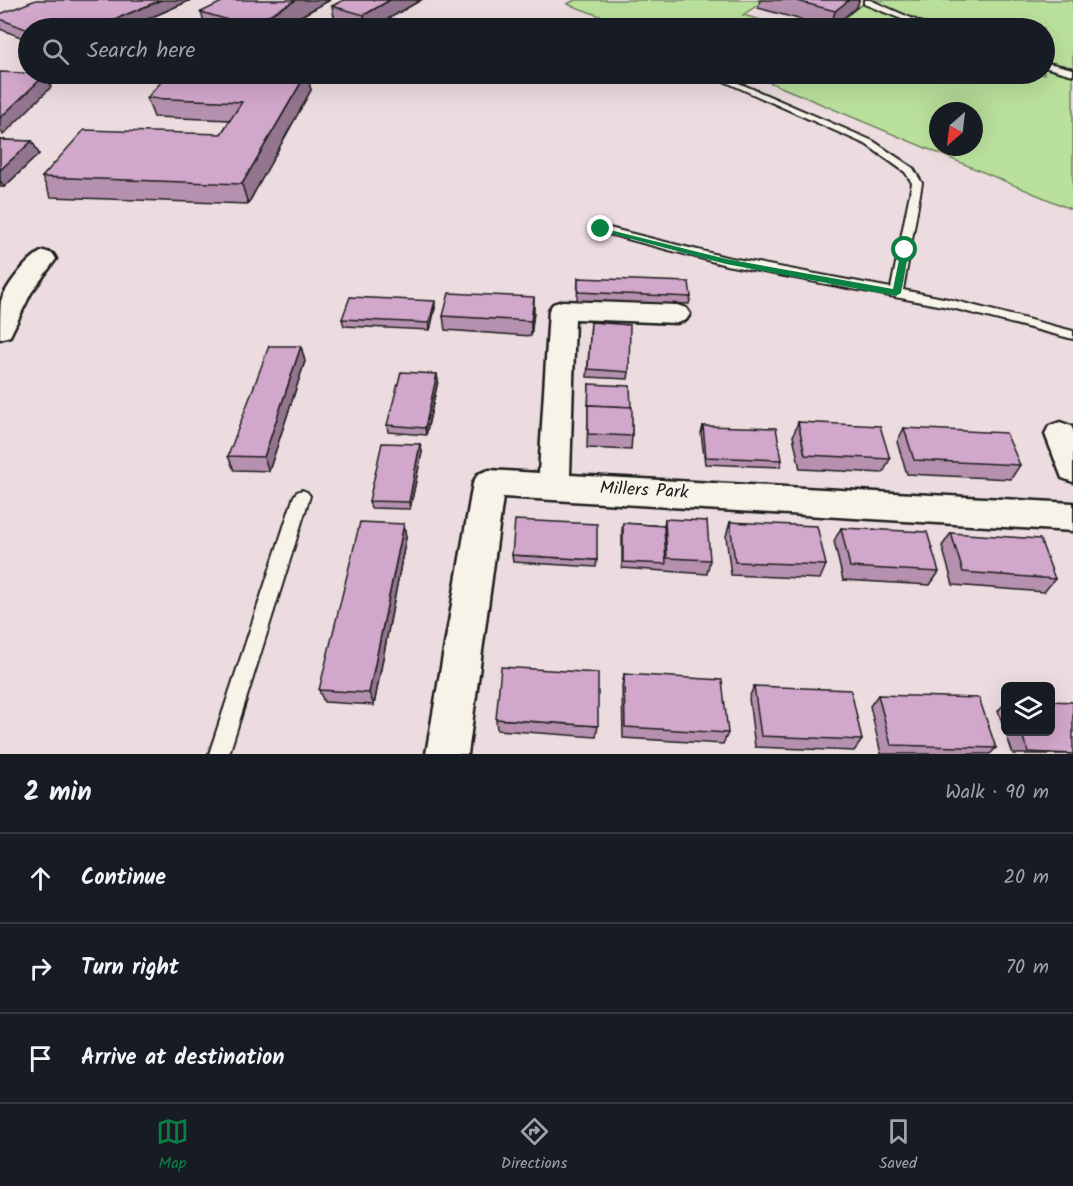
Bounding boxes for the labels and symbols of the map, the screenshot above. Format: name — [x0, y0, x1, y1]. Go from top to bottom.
north arrow — [929, 102, 983, 156]
route end — [587, 215, 613, 241]
route start — [891, 236, 917, 262]
street label: Millers Park — [599, 474, 690, 508]

